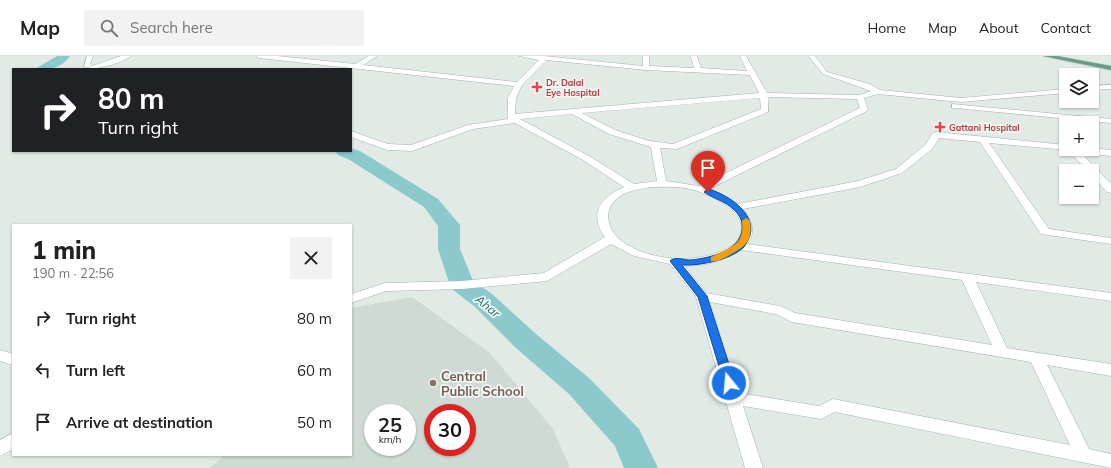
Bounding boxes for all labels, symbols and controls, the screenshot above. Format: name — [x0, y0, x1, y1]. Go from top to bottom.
search box — [84, 10, 364, 46]
text: Map — [20, 16, 60, 40]
icon: search — [98, 17, 120, 39]
text: Search here — [130, 18, 213, 37]
text: Home — [867, 19, 906, 37]
text: Map — [928, 19, 957, 37]
text: About — [979, 19, 1019, 37]
text: Contact — [1041, 19, 1091, 37]
map controls — [1059, 68, 1099, 204]
button: layers — [1059, 68, 1099, 108]
place label: Dr. Dalal Eye Hospital — [546, 77, 600, 99]
text: 80 m — [98, 81, 164, 116]
marker: Dr. Dalal Eye Hospital — [531, 81, 543, 93]
icon: right — [32, 84, 84, 136]
text: Turn right — [98, 116, 178, 139]
button: + — [1059, 116, 1099, 156]
marker: Gattani Hospital — [934, 121, 946, 133]
place label: Gattani Hospital — [949, 122, 1020, 133]
pin — [691, 151, 725, 192]
icon: arrive — [697, 157, 719, 179]
button: − — [1059, 164, 1099, 204]
text: 1 min — [32, 235, 96, 265]
button: close — [290, 237, 332, 279]
text: 190 m · 22:56 — [32, 265, 114, 281]
water label: Ahar — [472, 291, 504, 321]
icon: right — [32, 307, 54, 329]
text: Turn right — [66, 309, 136, 328]
text: 80 m — [297, 309, 332, 328]
icon: left — [32, 359, 54, 381]
text: Turn left — [66, 361, 125, 380]
text: 60 m — [297, 361, 332, 380]
position arrow — [708, 362, 750, 404]
place label: Central Public School — [441, 368, 524, 399]
marker: Central Public School — [428, 378, 438, 388]
speed limit sign: 30 — [424, 404, 476, 456]
icon: arrive — [32, 411, 54, 433]
text: 25 — [378, 412, 402, 437]
text: Arrive at destination — [66, 413, 213, 432]
text: 50 m — [297, 413, 332, 432]
text: km/h — [379, 433, 401, 446]

